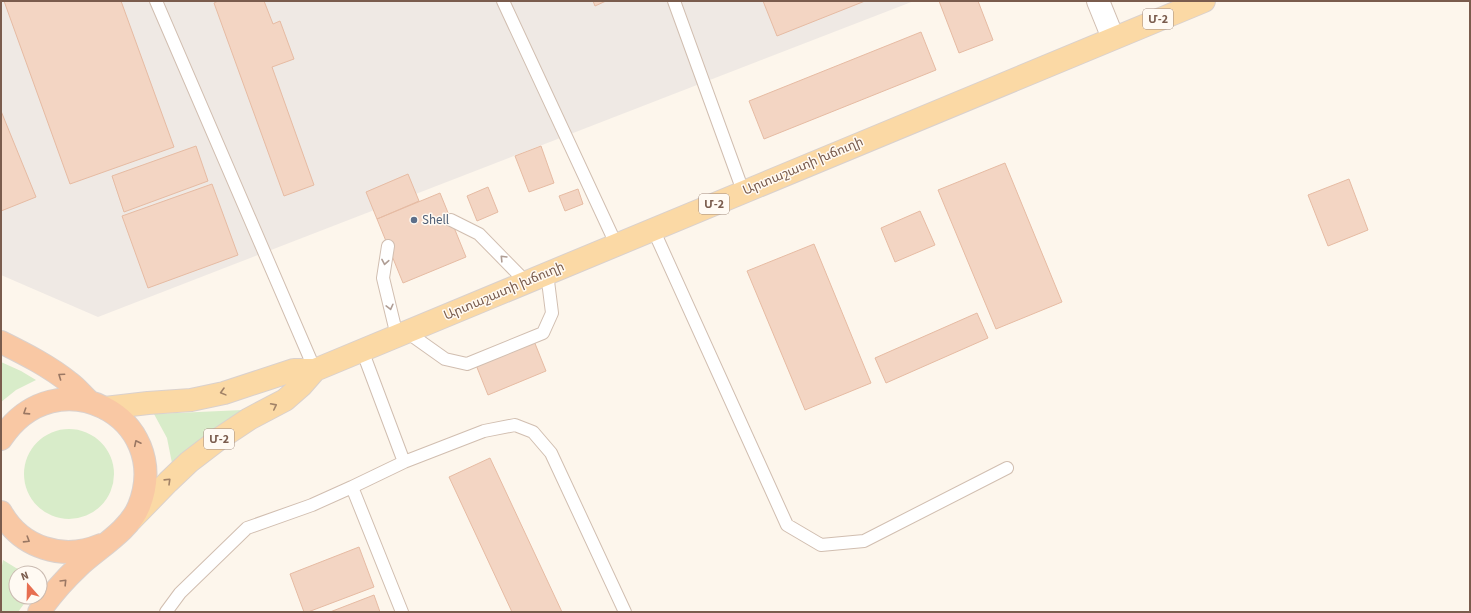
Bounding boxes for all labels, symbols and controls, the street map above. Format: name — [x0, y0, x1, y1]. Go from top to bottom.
road number: Մ-2 — [1143, 9, 1173, 29]
street label: Արտաշատի խճուղի — [740, 132, 866, 200]
road number: Մ-2 — [699, 194, 729, 214]
place label: Shell — [422, 211, 449, 229]
marker: Shell — [409, 215, 419, 225]
one-way arrow — [500, 255, 508, 263]
street label: Արտաշատի խճուղի — [441, 257, 567, 325]
one-way arrow — [381, 259, 390, 265]
one-way arrow — [385, 304, 393, 310]
one-way arrow — [58, 373, 65, 381]
one-way arrow — [220, 388, 227, 396]
one-way arrow — [269, 403, 277, 411]
one-way arrow — [23, 407, 30, 415]
road number: Մ-2 — [204, 429, 234, 449]
one-way arrow — [134, 439, 142, 447]
one-way arrow — [163, 479, 171, 486]
one-way arrow — [23, 536, 30, 543]
north arrow — [8, 565, 48, 605]
text: N — [19, 568, 31, 584]
one-way arrow — [59, 579, 66, 586]

